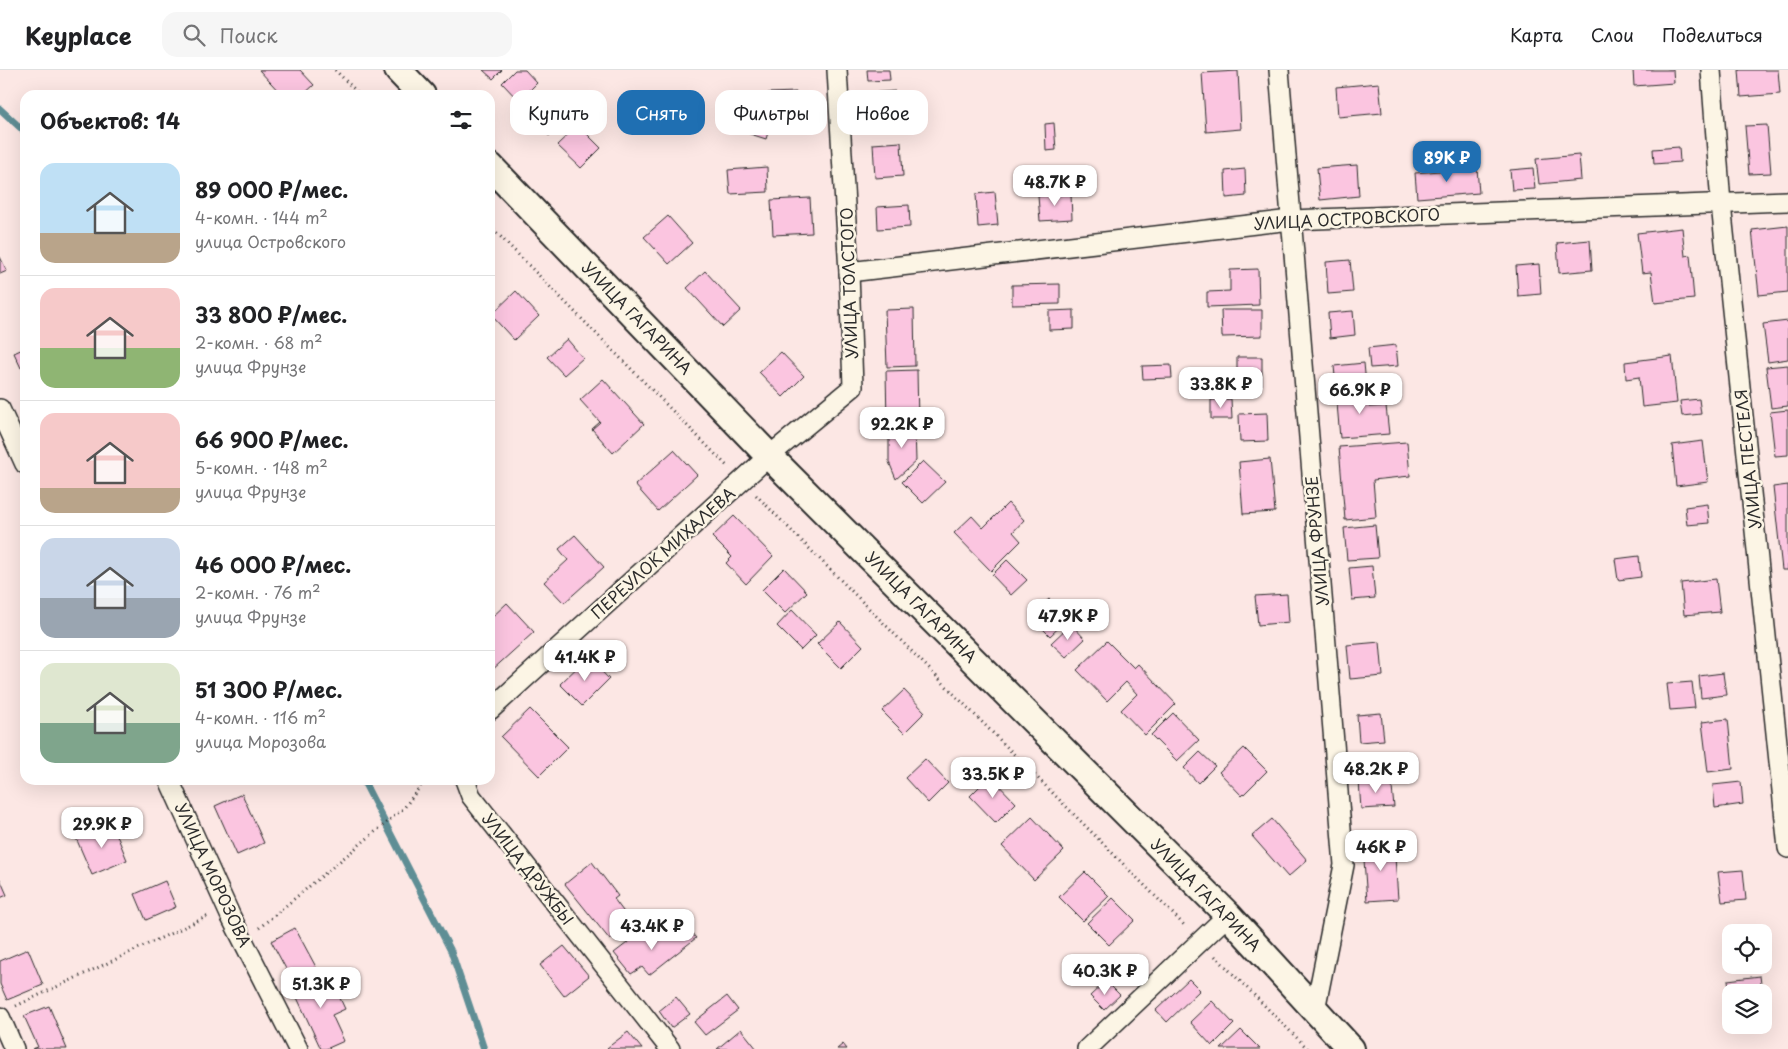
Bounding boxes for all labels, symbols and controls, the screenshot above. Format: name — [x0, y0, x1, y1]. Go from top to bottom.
search box — [162, 12, 512, 57]
text: Keyplace — [25, 17, 132, 53]
icon: search — [180, 21, 208, 49]
text: Поиск — [220, 21, 277, 49]
text: Карта — [1510, 21, 1563, 48]
text: Слои — [1591, 21, 1634, 48]
text: Поделиться — [1662, 21, 1763, 48]
chip: Купить — [510, 90, 607, 135]
chip: Снять — [617, 90, 705, 135]
chip: Фильтры — [715, 90, 827, 135]
chip: Новое — [837, 90, 928, 135]
text: Объектов: 14 — [40, 104, 180, 136]
icon: filters — [447, 106, 475, 134]
pin: 89K ₽ — [1412, 140, 1482, 183]
text: 89K ₽ — [1424, 145, 1470, 169]
pin: 48.7K ₽ — [1009, 164, 1101, 207]
text: 48.7K ₽ — [1024, 169, 1086, 193]
text: 89 000 ₽/мес. — [195, 173, 348, 205]
icon: home — [80, 183, 140, 243]
street label: УЛИЦА ОСТРОВСКОГО — [1253, 201, 1441, 235]
text: 4-комн. · 144 m² — [195, 205, 328, 229]
street label: УЛИЦА ТОЛСТОГО — [833, 207, 863, 359]
text: улица Островского — [195, 229, 346, 253]
street label: УЛИЦА ГАГАРИНА — [577, 255, 698, 379]
text: 33 800 ₽/мес. — [195, 298, 347, 330]
icon: home — [80, 308, 140, 368]
text: 2-комн. · 68 m² — [195, 330, 322, 354]
text: улица Фрунзе — [195, 354, 306, 378]
pin: 33.8K ₽ — [1175, 366, 1267, 409]
text: 33.8K ₽ — [1190, 371, 1252, 395]
pin: 66.9K ₽ — [1314, 372, 1406, 415]
text: 66.9K ₽ — [1329, 377, 1391, 401]
street label: УЛИЦА ПЕСТЕЛЯ — [1728, 388, 1766, 530]
pin: 92.2K ₽ — [856, 406, 948, 449]
text: 92.2K ₽ — [871, 411, 933, 435]
text: 66 900 ₽/мес. — [195, 423, 349, 455]
icon: home — [80, 433, 140, 493]
text: 5-комн. · 148 m² — [195, 455, 328, 479]
street label: УЛИЦА ФРУНЗЕ — [1298, 475, 1334, 607]
text: улица Фрунзе — [195, 479, 306, 503]
street label: ПЕРЕУЛОК МИХАЛЕВА — [585, 481, 740, 624]
street label: УЛИЦА ГАГАРИНА — [860, 545, 983, 668]
text: 46 000 ₽/мес. — [195, 548, 351, 580]
icon: home — [80, 558, 140, 618]
text: 2-комн. · 76 m² — [195, 580, 320, 604]
pin: 47.9K ₽ — [1022, 598, 1114, 641]
text: 47.9K ₽ — [1038, 603, 1098, 627]
text: улица Фрунзе — [195, 604, 306, 628]
pin: 41.4K ₽ — [539, 640, 631, 682]
text: 41.4K ₽ — [555, 644, 615, 668]
text: 51 300 ₽/мес. — [195, 673, 343, 705]
icon: home — [80, 683, 140, 743]
text: 4-комн. · 116 m² — [195, 705, 326, 729]
text: улица Морозова — [195, 729, 326, 753]
pin: 48.2K ₽ — [1330, 752, 1422, 794]
pin: 33.5K ₽ — [947, 756, 1039, 799]
text: 48.2K ₽ — [1344, 756, 1408, 780]
text: 33.5K ₽ — [962, 761, 1024, 785]
street label: УЛИЦА МОРОЗОВА — [170, 799, 258, 951]
pin: 29.9K ₽ — [56, 806, 148, 849]
street label: УЛИЦА ДРУЖБЫ — [477, 807, 580, 930]
text: 29.9K ₽ — [72, 811, 132, 835]
pin: 46K ₽ — [1346, 830, 1416, 872]
street label: УЛИЦА ГАГАРИНА — [1146, 832, 1267, 956]
text: 46K ₽ — [1356, 834, 1406, 858]
pin: 43.4K ₽ — [606, 908, 698, 951]
text: 43.4K ₽ — [620, 913, 684, 937]
map controls — [1722, 924, 1772, 1034]
button: locate — [1722, 924, 1772, 974]
pin: 40.3K ₽ — [1059, 954, 1151, 996]
text: 40.3K ₽ — [1073, 958, 1137, 982]
pin: 51.3K ₽ — [275, 966, 367, 1009]
text: 51.3K ₽ — [292, 971, 350, 995]
button: layers — [1722, 984, 1772, 1034]

